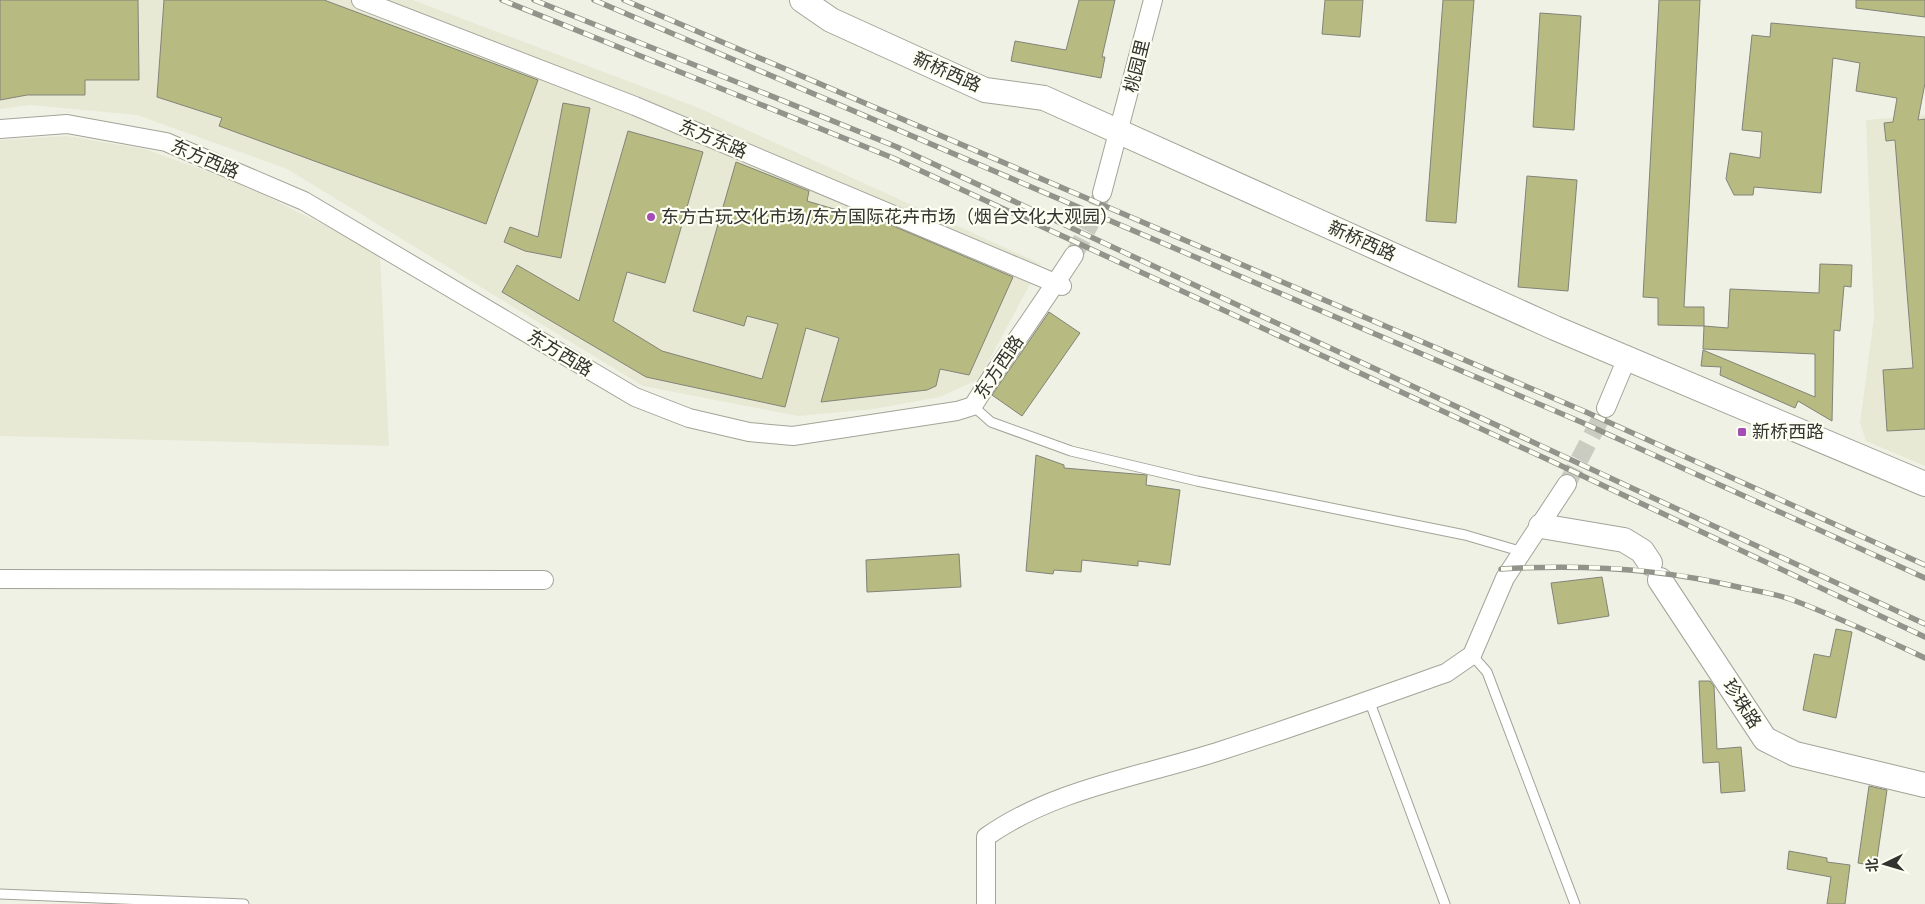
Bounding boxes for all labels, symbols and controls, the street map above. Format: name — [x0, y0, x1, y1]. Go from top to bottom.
street label: 桃园里 — [1119, 37, 1155, 95]
street label: 新桥西路 — [909, 46, 985, 98]
street label: 东方东路 — [675, 114, 751, 164]
street label: 东方西路 — [167, 134, 243, 184]
place label: 东方古玩文化市场/东方国际花卉市场（烟台文化大观园） — [661, 205, 1118, 229]
marker: 东方古玩文化市场/东方国际花卉市场（烟台文化大观园） — [645, 211, 657, 223]
street label: 新桥西路 — [1324, 215, 1400, 267]
street label: 东方西路 — [523, 324, 597, 382]
street label: 东方西路 — [969, 330, 1029, 404]
place label: 新桥西路 — [1752, 420, 1824, 444]
marker: 新桥西路 — [1736, 426, 1748, 438]
street label: 珍珠路 — [1717, 675, 1767, 733]
north arrow — [1860, 839, 1910, 889]
text: 北 — [1862, 857, 1882, 873]

